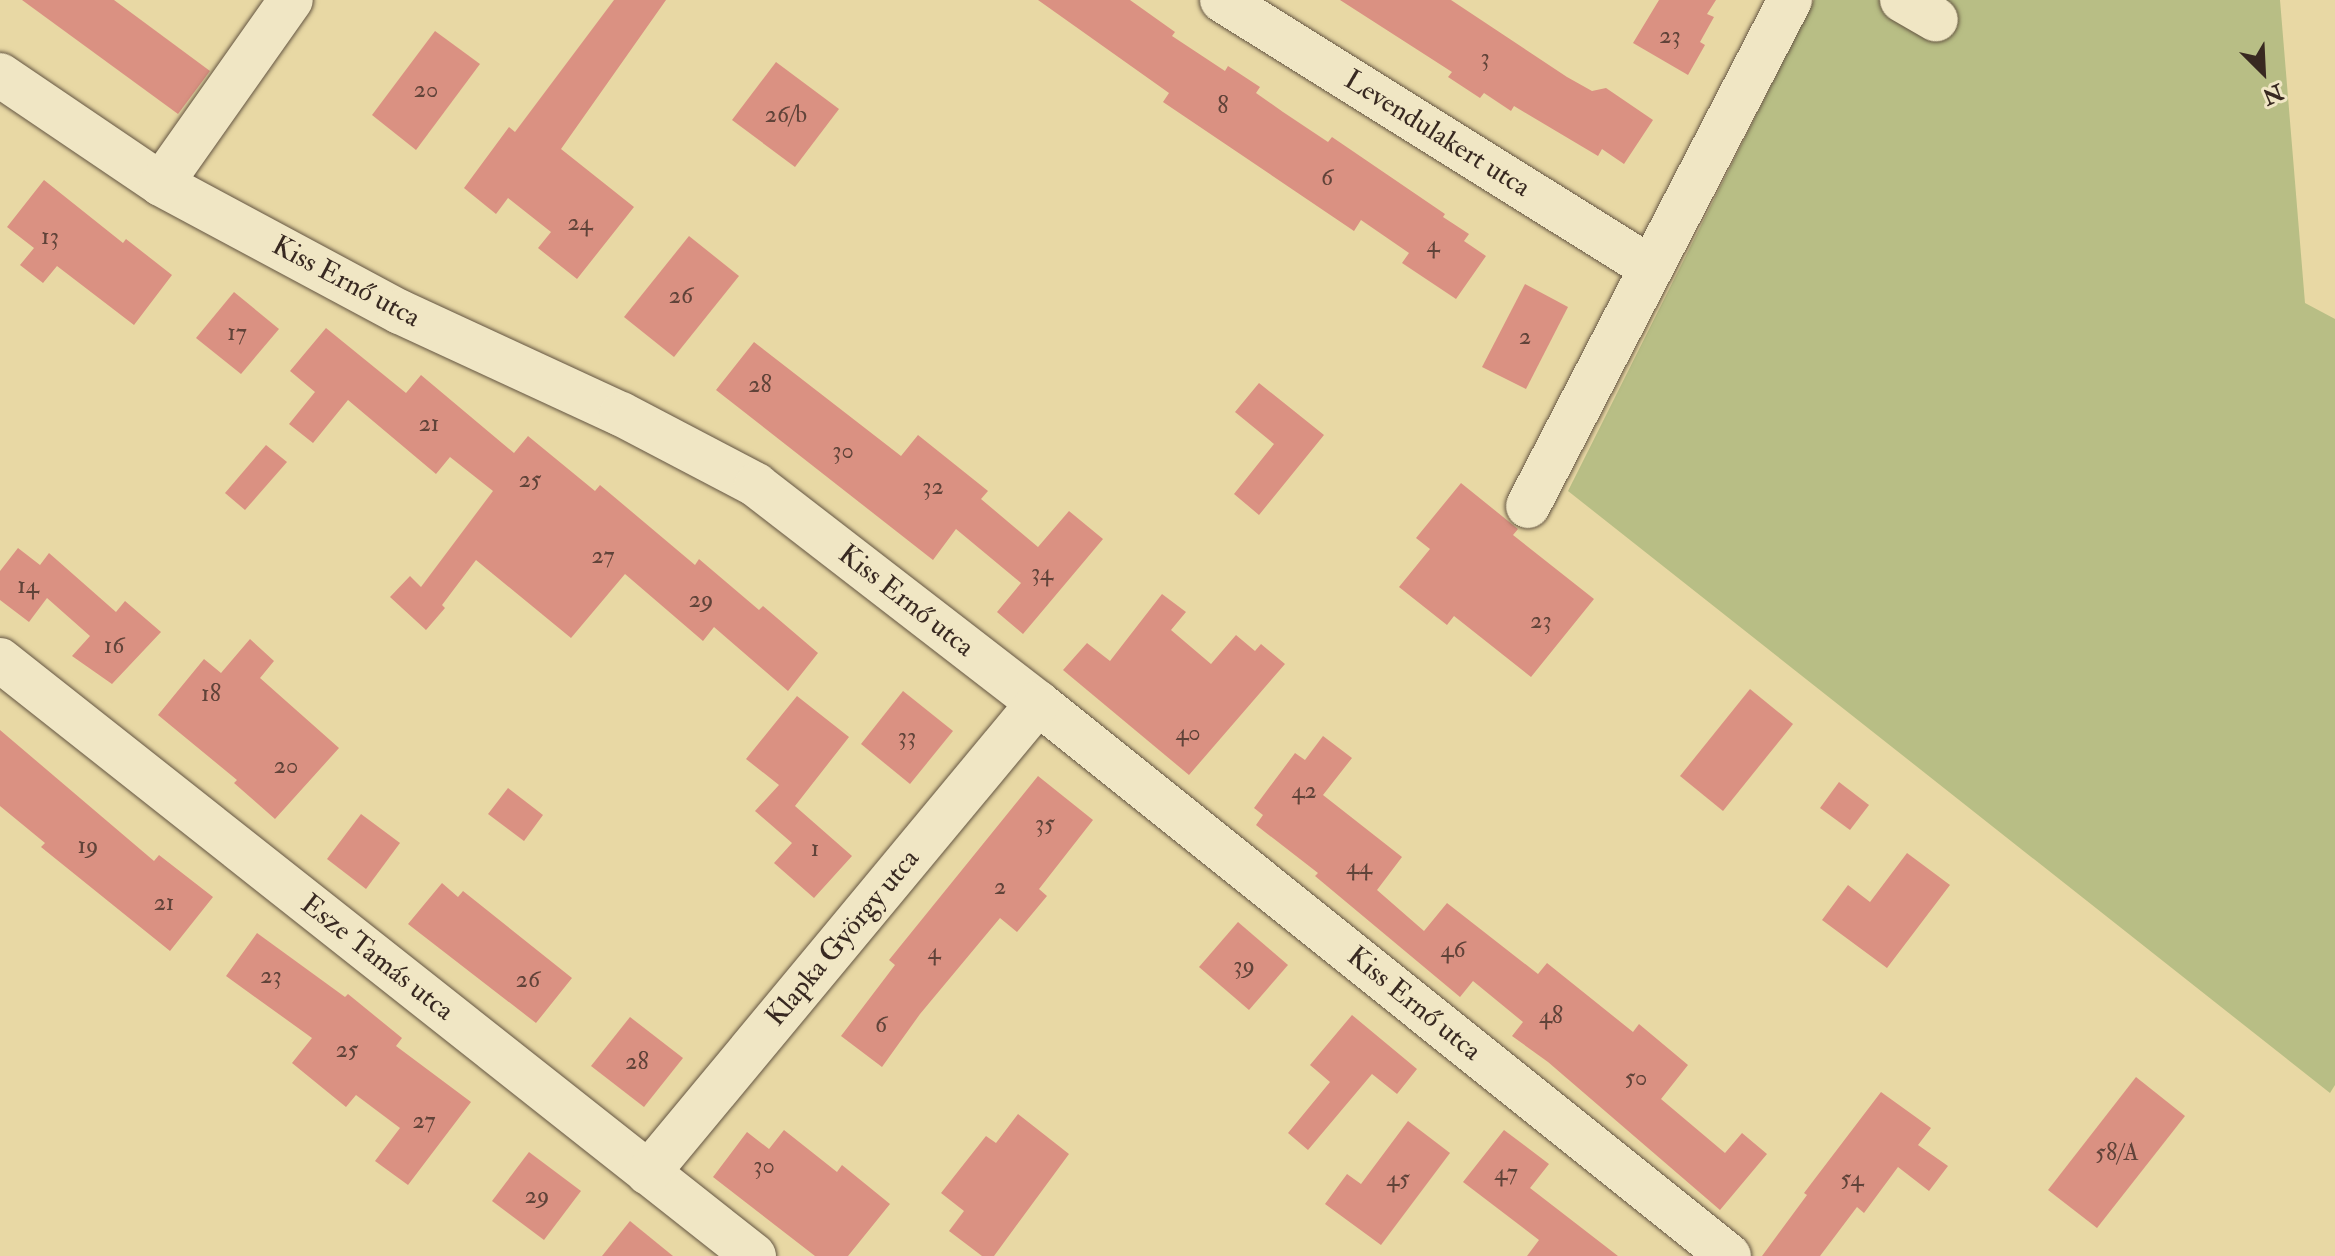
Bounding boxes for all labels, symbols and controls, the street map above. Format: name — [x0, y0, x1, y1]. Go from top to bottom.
house number: 23 — [1659, 22, 1681, 50]
north arrow — [2223, 32, 2303, 112]
house number: 3 — [1480, 44, 1490, 72]
street label: Levendulakert utca — [1338, 63, 1536, 205]
house number: 20 — [414, 76, 438, 104]
text: N — [2258, 77, 2287, 111]
house number: 8 — [1217, 92, 1229, 120]
house number: 26/b — [765, 101, 807, 129]
house number: 6 — [1321, 164, 1333, 192]
house number: 24 — [567, 209, 593, 237]
house number: 13 — [41, 223, 59, 251]
street label: Kiss Ernő utca — [266, 229, 426, 335]
house number: 4 — [1427, 231, 1439, 259]
house number: 26 — [669, 282, 693, 310]
house number: 17 — [227, 319, 247, 347]
house number: 2 — [1519, 323, 1531, 351]
house number: 28 — [748, 371, 772, 399]
house number: 21 — [419, 410, 439, 438]
house number: 30 — [832, 437, 854, 465]
house number: 25 — [519, 466, 541, 494]
house number: 32 — [922, 473, 944, 501]
street label: Kiss Ernő utca — [832, 538, 980, 664]
house number: 27 — [591, 542, 615, 570]
house number: 34 — [1031, 559, 1053, 587]
house number: 14 — [17, 572, 39, 600]
house number: 29 — [689, 586, 713, 614]
house number: 23 — [1530, 607, 1552, 635]
house number: 16 — [104, 632, 124, 660]
house number: 18 — [201, 680, 221, 708]
house number: 40 — [1175, 719, 1201, 747]
house number: 33 — [898, 723, 916, 751]
house number: 20 — [274, 752, 298, 780]
house number: 42 — [1291, 777, 1317, 805]
house number: 35 — [1035, 810, 1055, 838]
house number: 19 — [78, 832, 98, 860]
house number: 1 — [811, 835, 819, 863]
street label: Klapka György utca — [759, 843, 927, 1033]
house number: 44 — [1346, 853, 1372, 881]
house number: 2 — [994, 873, 1006, 901]
street label: Esze Tamás utca — [294, 888, 460, 1028]
house number: 21 — [154, 889, 174, 917]
house number: 46 — [1440, 936, 1466, 964]
house number: 4 — [928, 938, 940, 966]
street label: Kiss Ernő utca — [1340, 940, 1488, 1068]
house number: 39 — [1233, 952, 1255, 980]
house number: 23 — [260, 962, 282, 990]
house number: 26 — [516, 966, 540, 994]
house number: 48 — [1539, 1002, 1563, 1030]
house number: 6 — [875, 1011, 887, 1039]
house number: 25 — [336, 1036, 358, 1064]
house number: 28 — [625, 1048, 649, 1076]
house number: 50 — [1625, 1064, 1647, 1092]
house number: 27 — [412, 1107, 436, 1135]
house number: 58/A — [2095, 1139, 2139, 1167]
house number: 30 — [753, 1152, 775, 1180]
house number: 47 — [1494, 1159, 1518, 1187]
house number: 45 — [1386, 1165, 1410, 1193]
house number: 54 — [1841, 1165, 1863, 1193]
house number: 29 — [525, 1182, 549, 1210]

